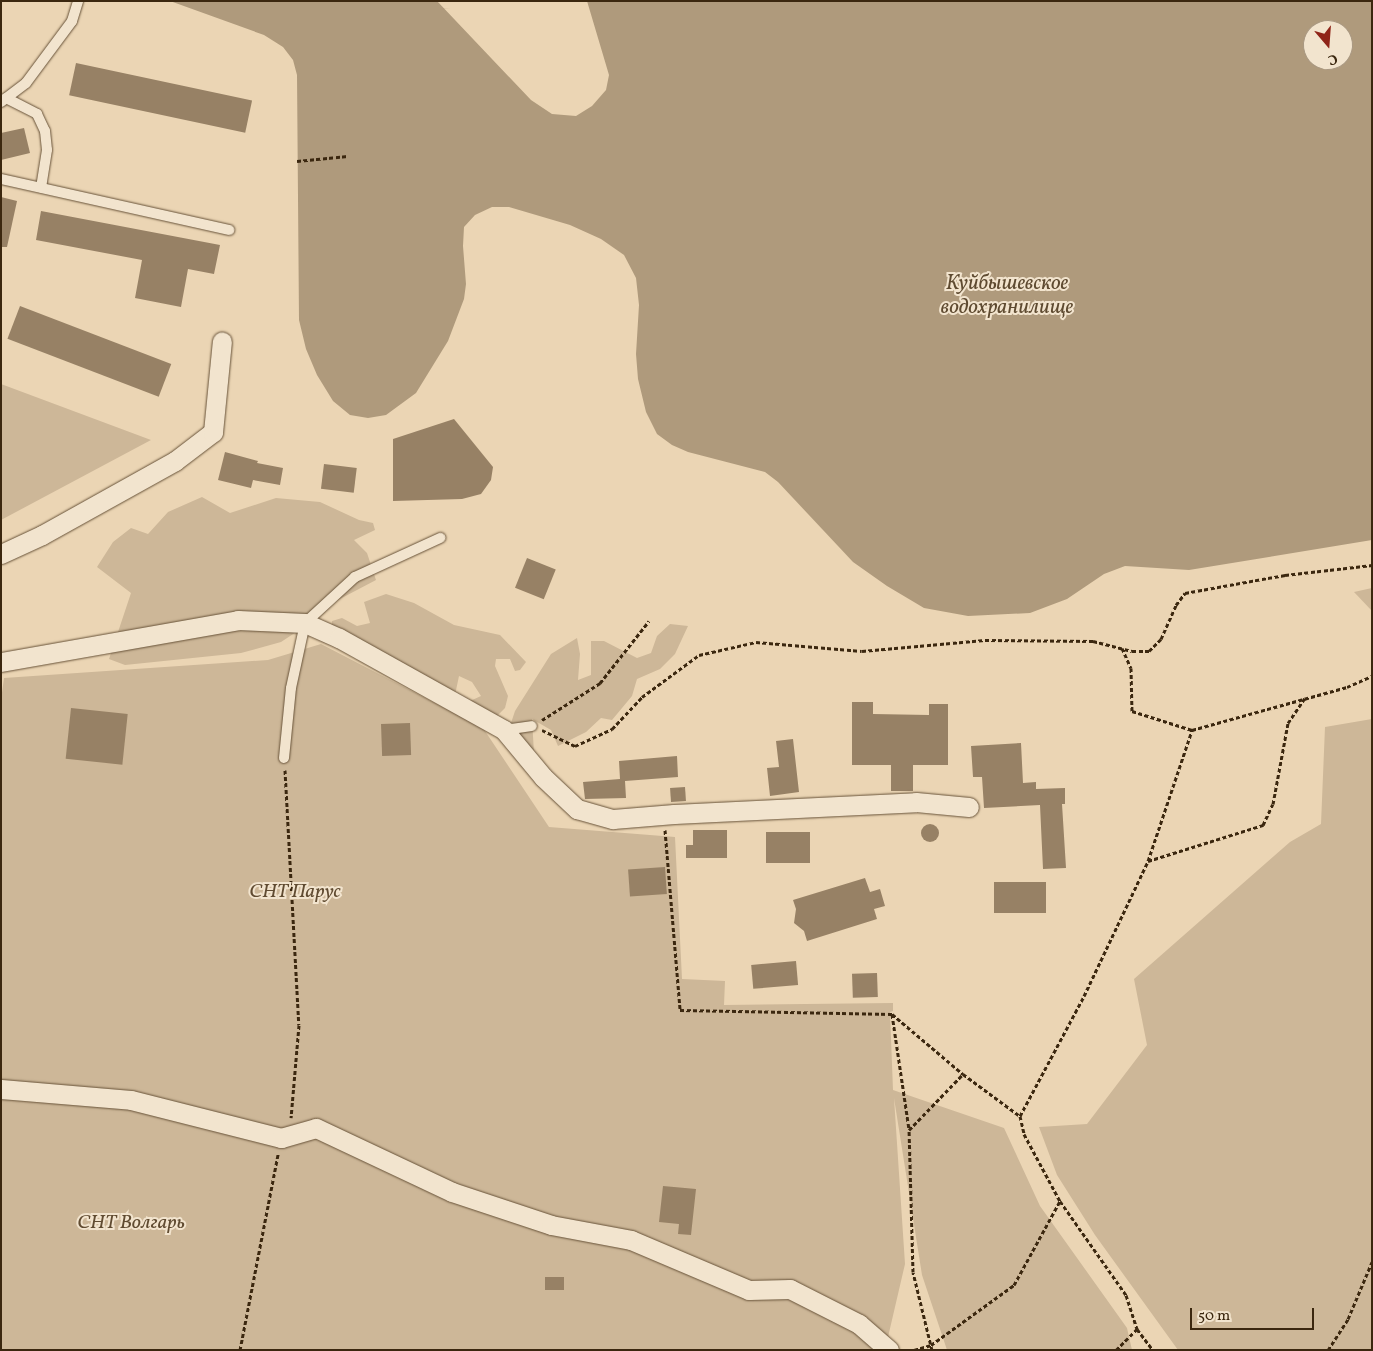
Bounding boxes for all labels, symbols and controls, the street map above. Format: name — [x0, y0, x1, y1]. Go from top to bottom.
north arrow — [1303, 20, 1353, 70]
text: С — [1325, 48, 1340, 69]
water label: Куйбышевское водохранилище — [941, 271, 1073, 321]
park label: СНТ Парус — [249, 880, 341, 904]
park label: СНТ Волгарь — [77, 1211, 185, 1235]
scale bar — [1193, 1298, 1317, 1330]
text: 50 m — [1198, 1306, 1230, 1327]

